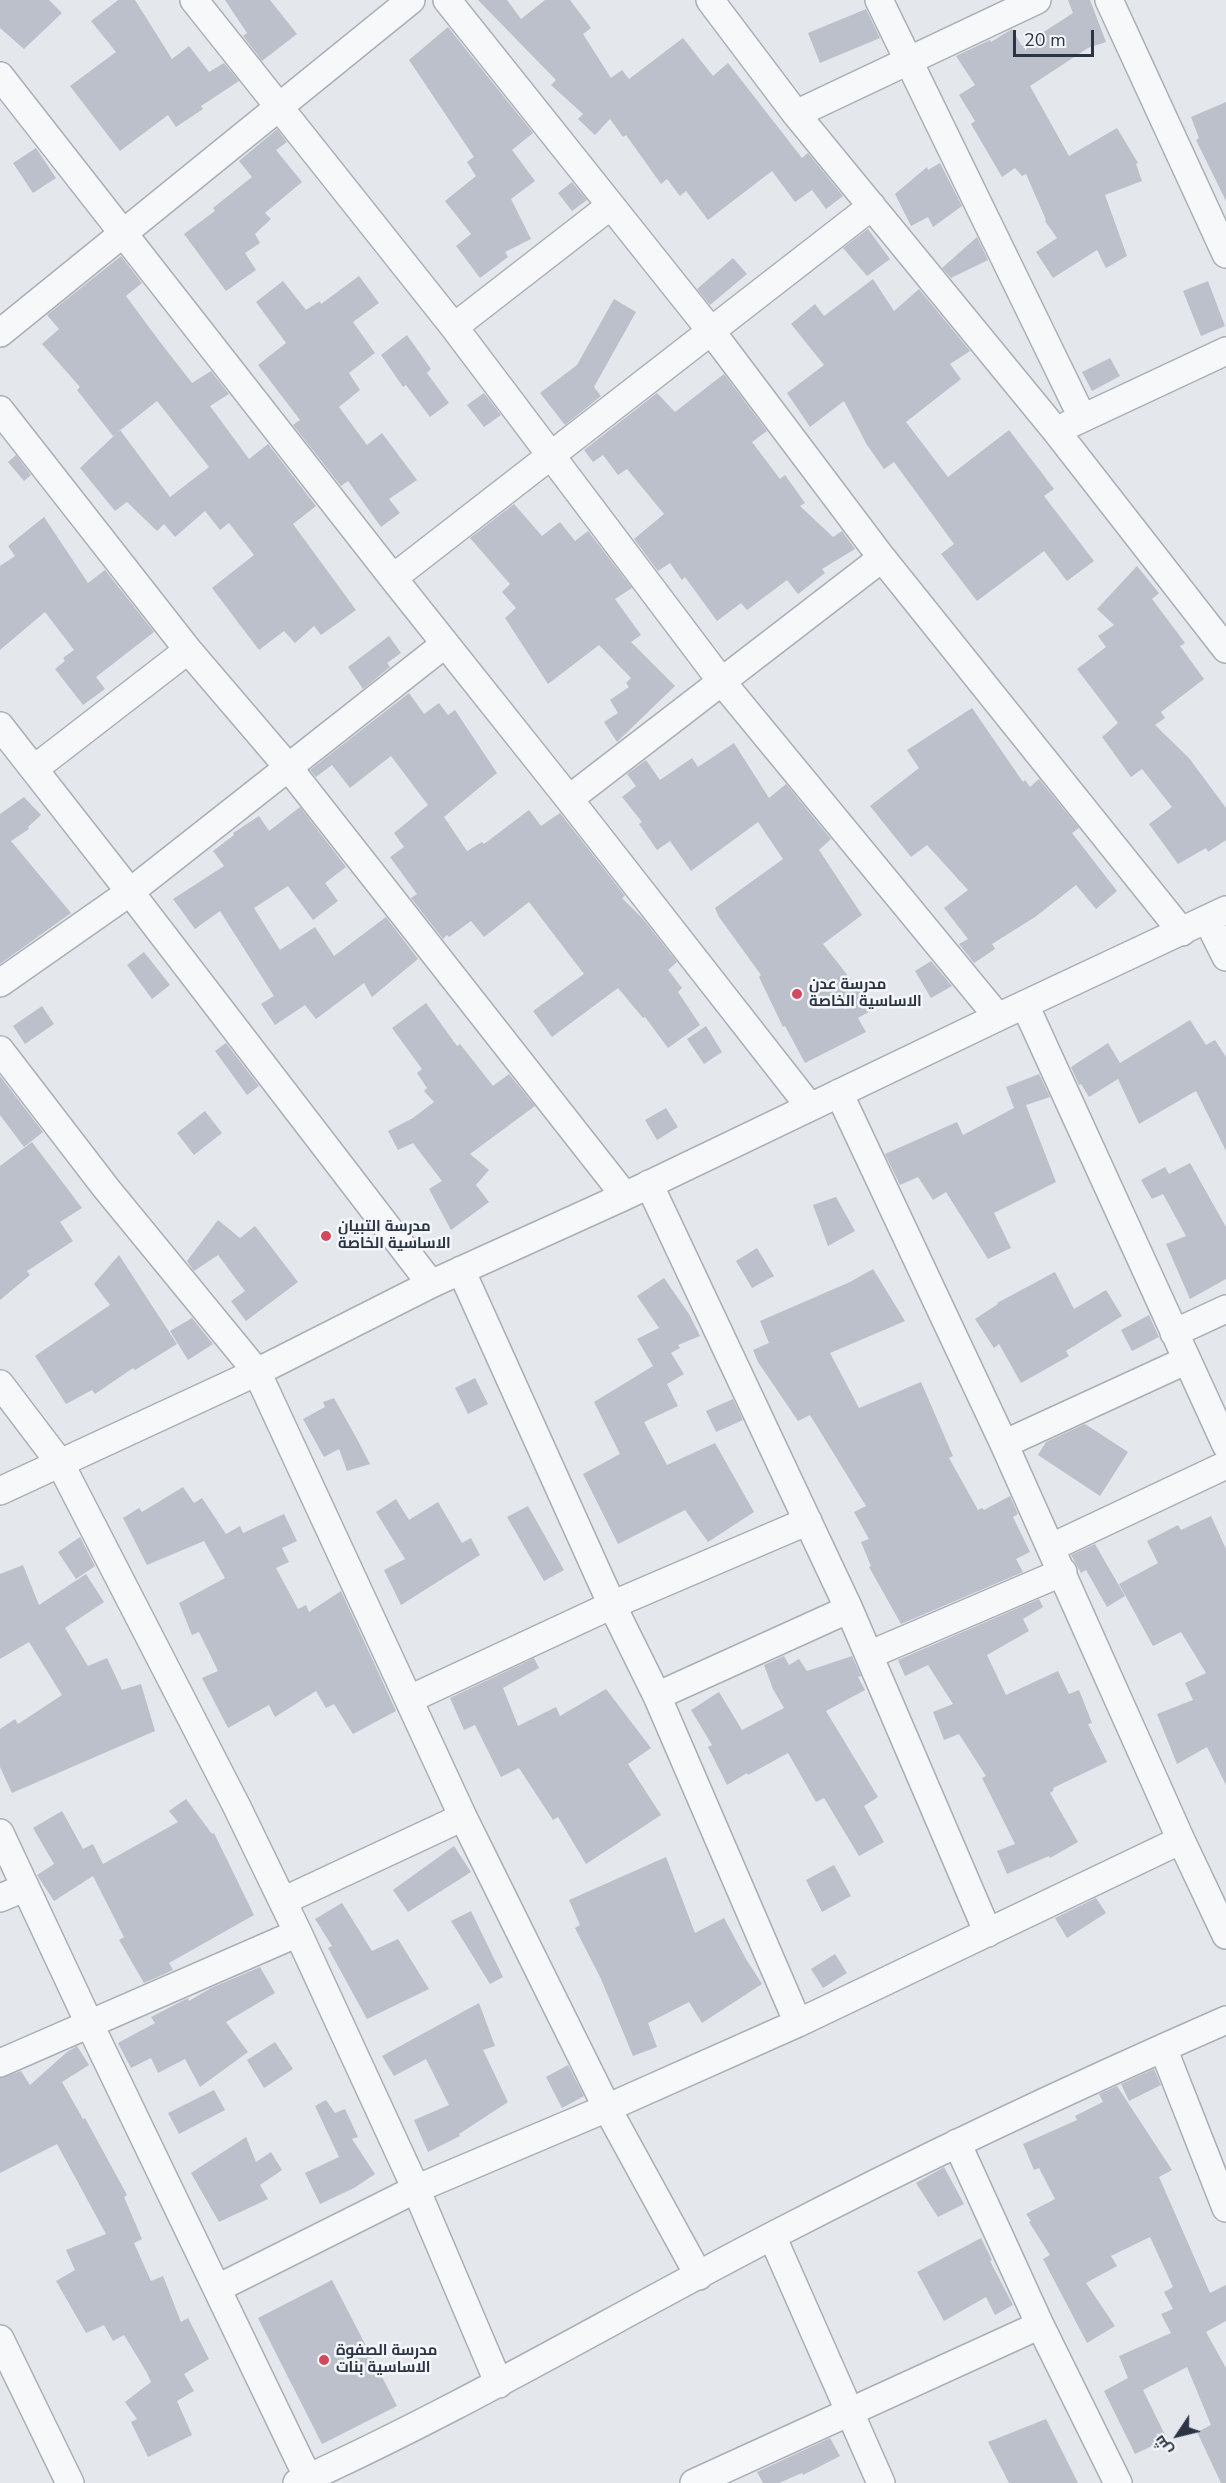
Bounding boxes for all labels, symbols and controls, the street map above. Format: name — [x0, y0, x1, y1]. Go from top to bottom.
scale bar — [1016, 18, 1097, 56]
text: 20 m — [1024, 28, 1066, 52]
place label: مدرسة عدن الاساسية الخاصة — [809, 976, 922, 1011]
marker: مدرسة عدن الاساسية الخاصة — [790, 987, 804, 1001]
place label: مدرسة التبيان الاساسية الخاصة — [338, 1218, 451, 1253]
marker: مدرسة التبيان الاساسية الخاصة — [319, 1229, 333, 1243]
place label: مدرسة الصفوة الاساسية بنات — [336, 2342, 437, 2377]
marker: مدرسة الصفوة الاساسية بنات — [317, 2353, 331, 2367]
north arrow — [1148, 2405, 1208, 2465]
text: ش — [1148, 2431, 1178, 2460]

